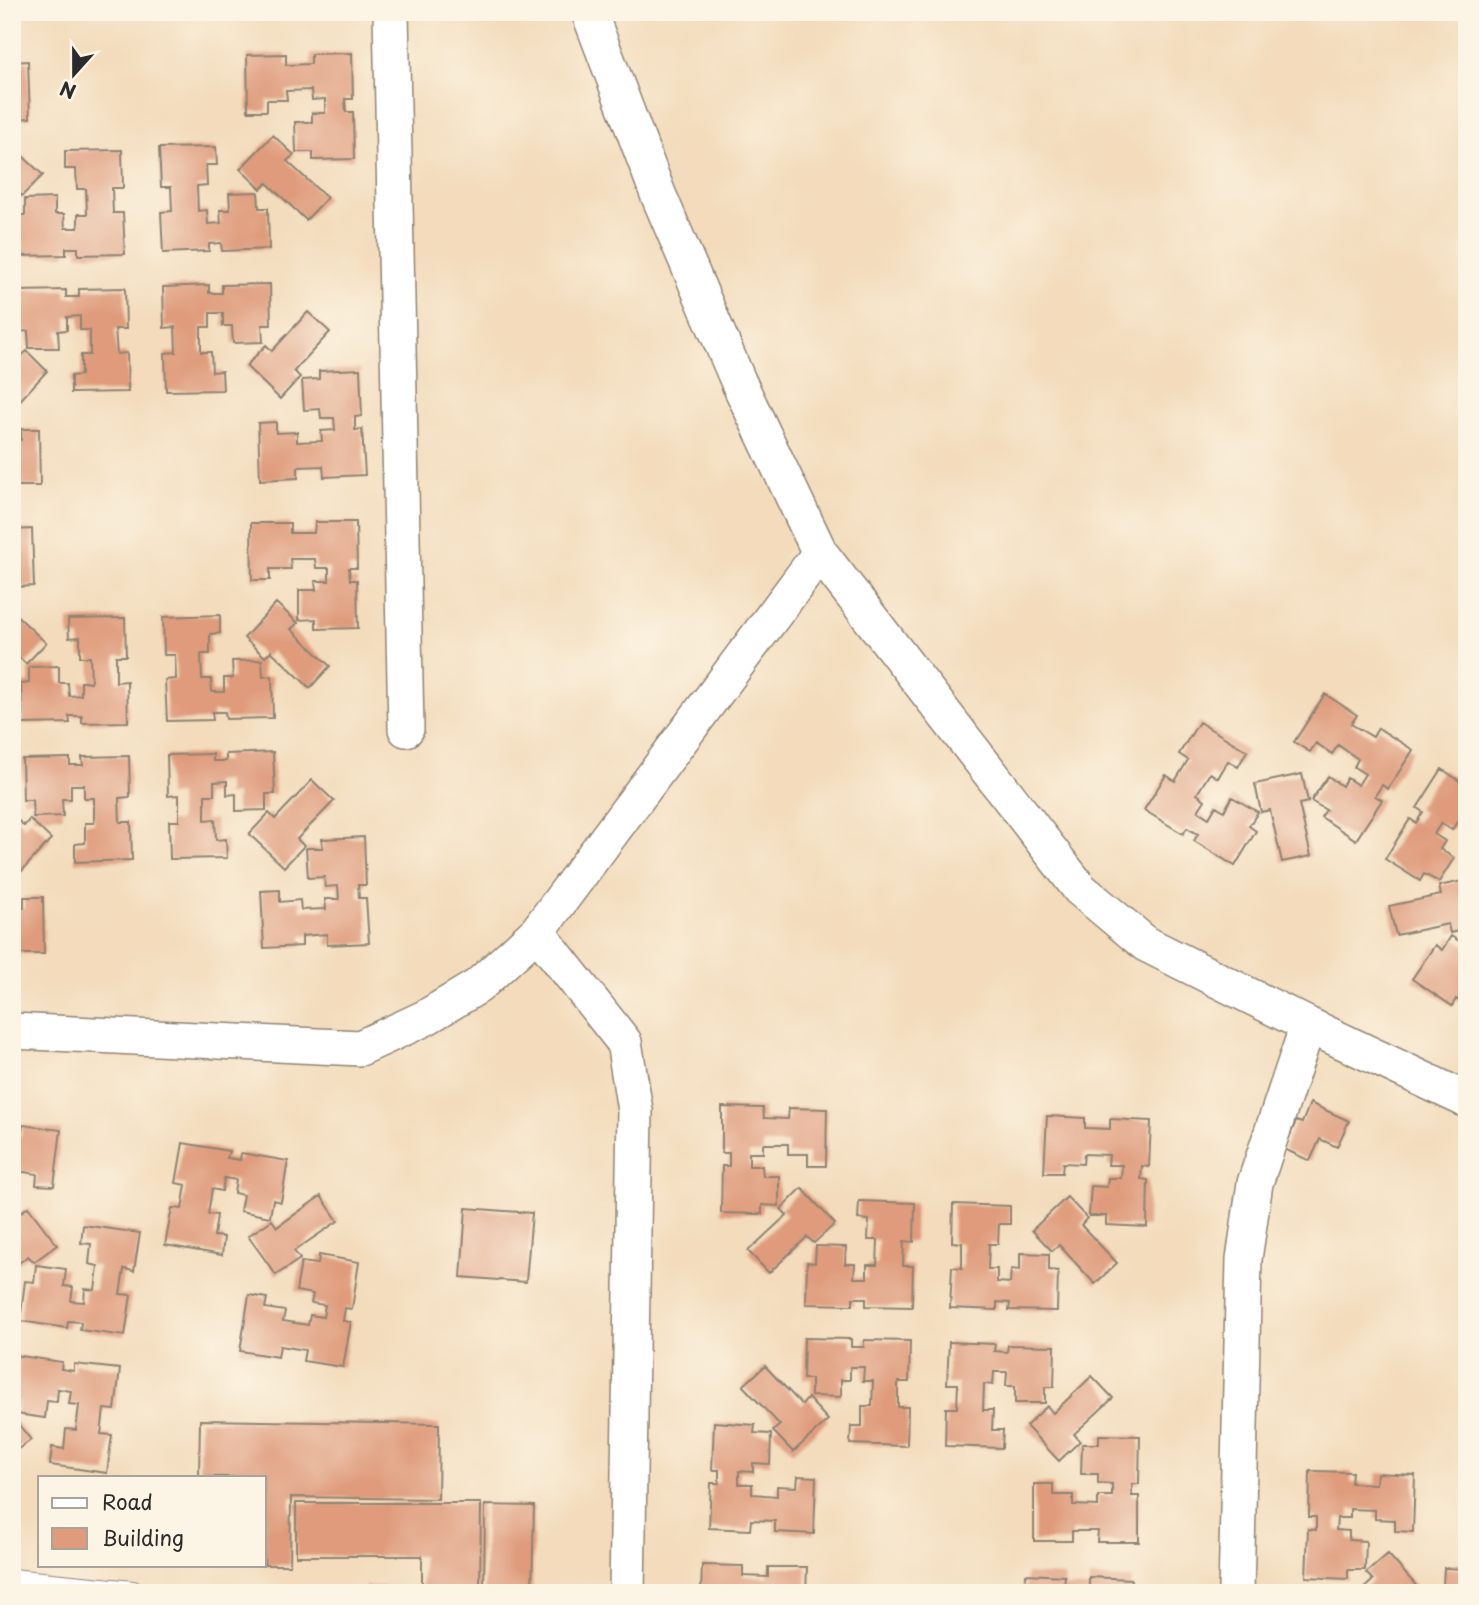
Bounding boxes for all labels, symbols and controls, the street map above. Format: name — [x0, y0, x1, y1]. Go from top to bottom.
north arrow — [38, 38, 108, 108]
text: N — [56, 75, 80, 107]
legend — [38, 1476, 266, 1566]
text: Road — [102, 1485, 153, 1517]
text: Building — [102, 1521, 184, 1553]

